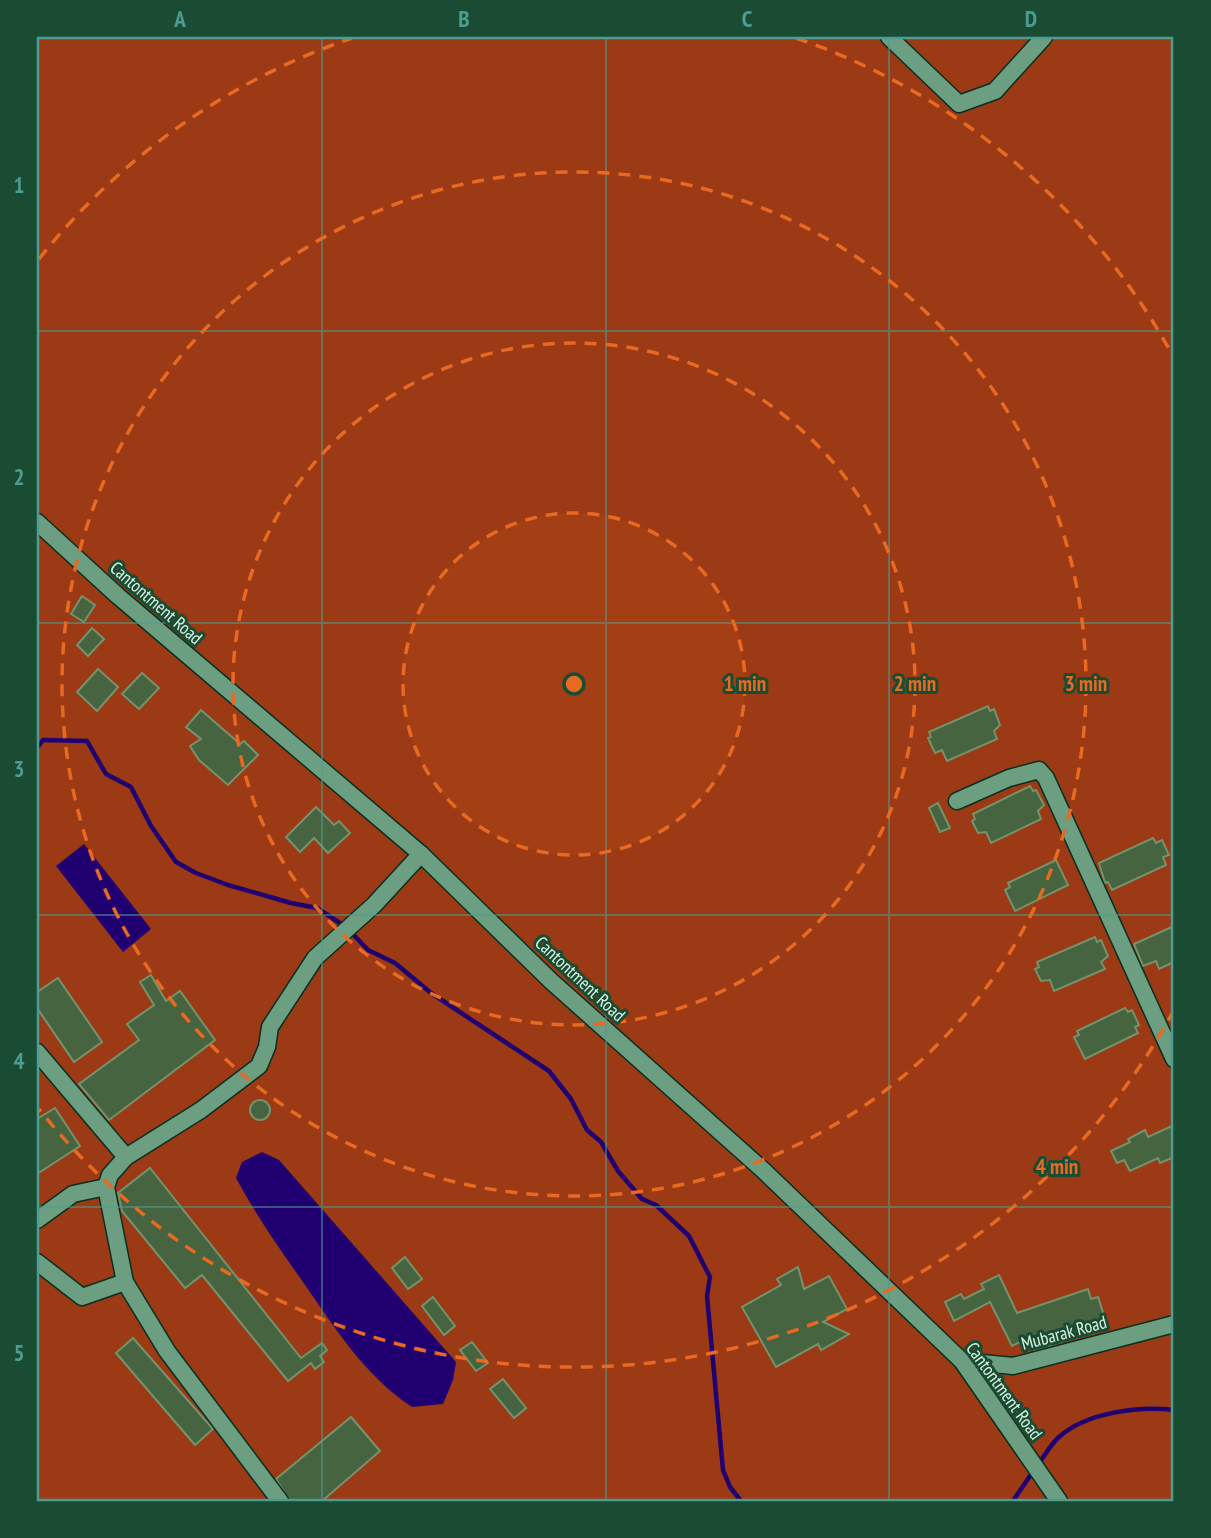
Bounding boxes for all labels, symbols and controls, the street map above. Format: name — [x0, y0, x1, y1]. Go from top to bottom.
text: A — [173, 4, 186, 33]
text: B — [458, 4, 470, 33]
text: C — [742, 4, 753, 33]
text: D — [1025, 4, 1037, 33]
text: 1 — [14, 170, 25, 199]
text: 2 — [14, 462, 25, 491]
street label: Cantontment Road — [105, 556, 207, 649]
text: 1 min — [724, 670, 766, 697]
text: 2 min — [894, 670, 936, 697]
text: 3 min — [1065, 670, 1107, 697]
centre of rings — [562, 672, 586, 696]
text: 3 — [14, 754, 25, 783]
street label: Cantontment Road — [530, 931, 630, 1026]
text: 4 — [14, 1046, 25, 1075]
text: 4 min — [1036, 1153, 1078, 1180]
street label: Mubarak Road — [1019, 1310, 1109, 1355]
street label: Cantontment Road — [961, 1337, 1048, 1444]
text: 5 — [14, 1338, 25, 1367]

